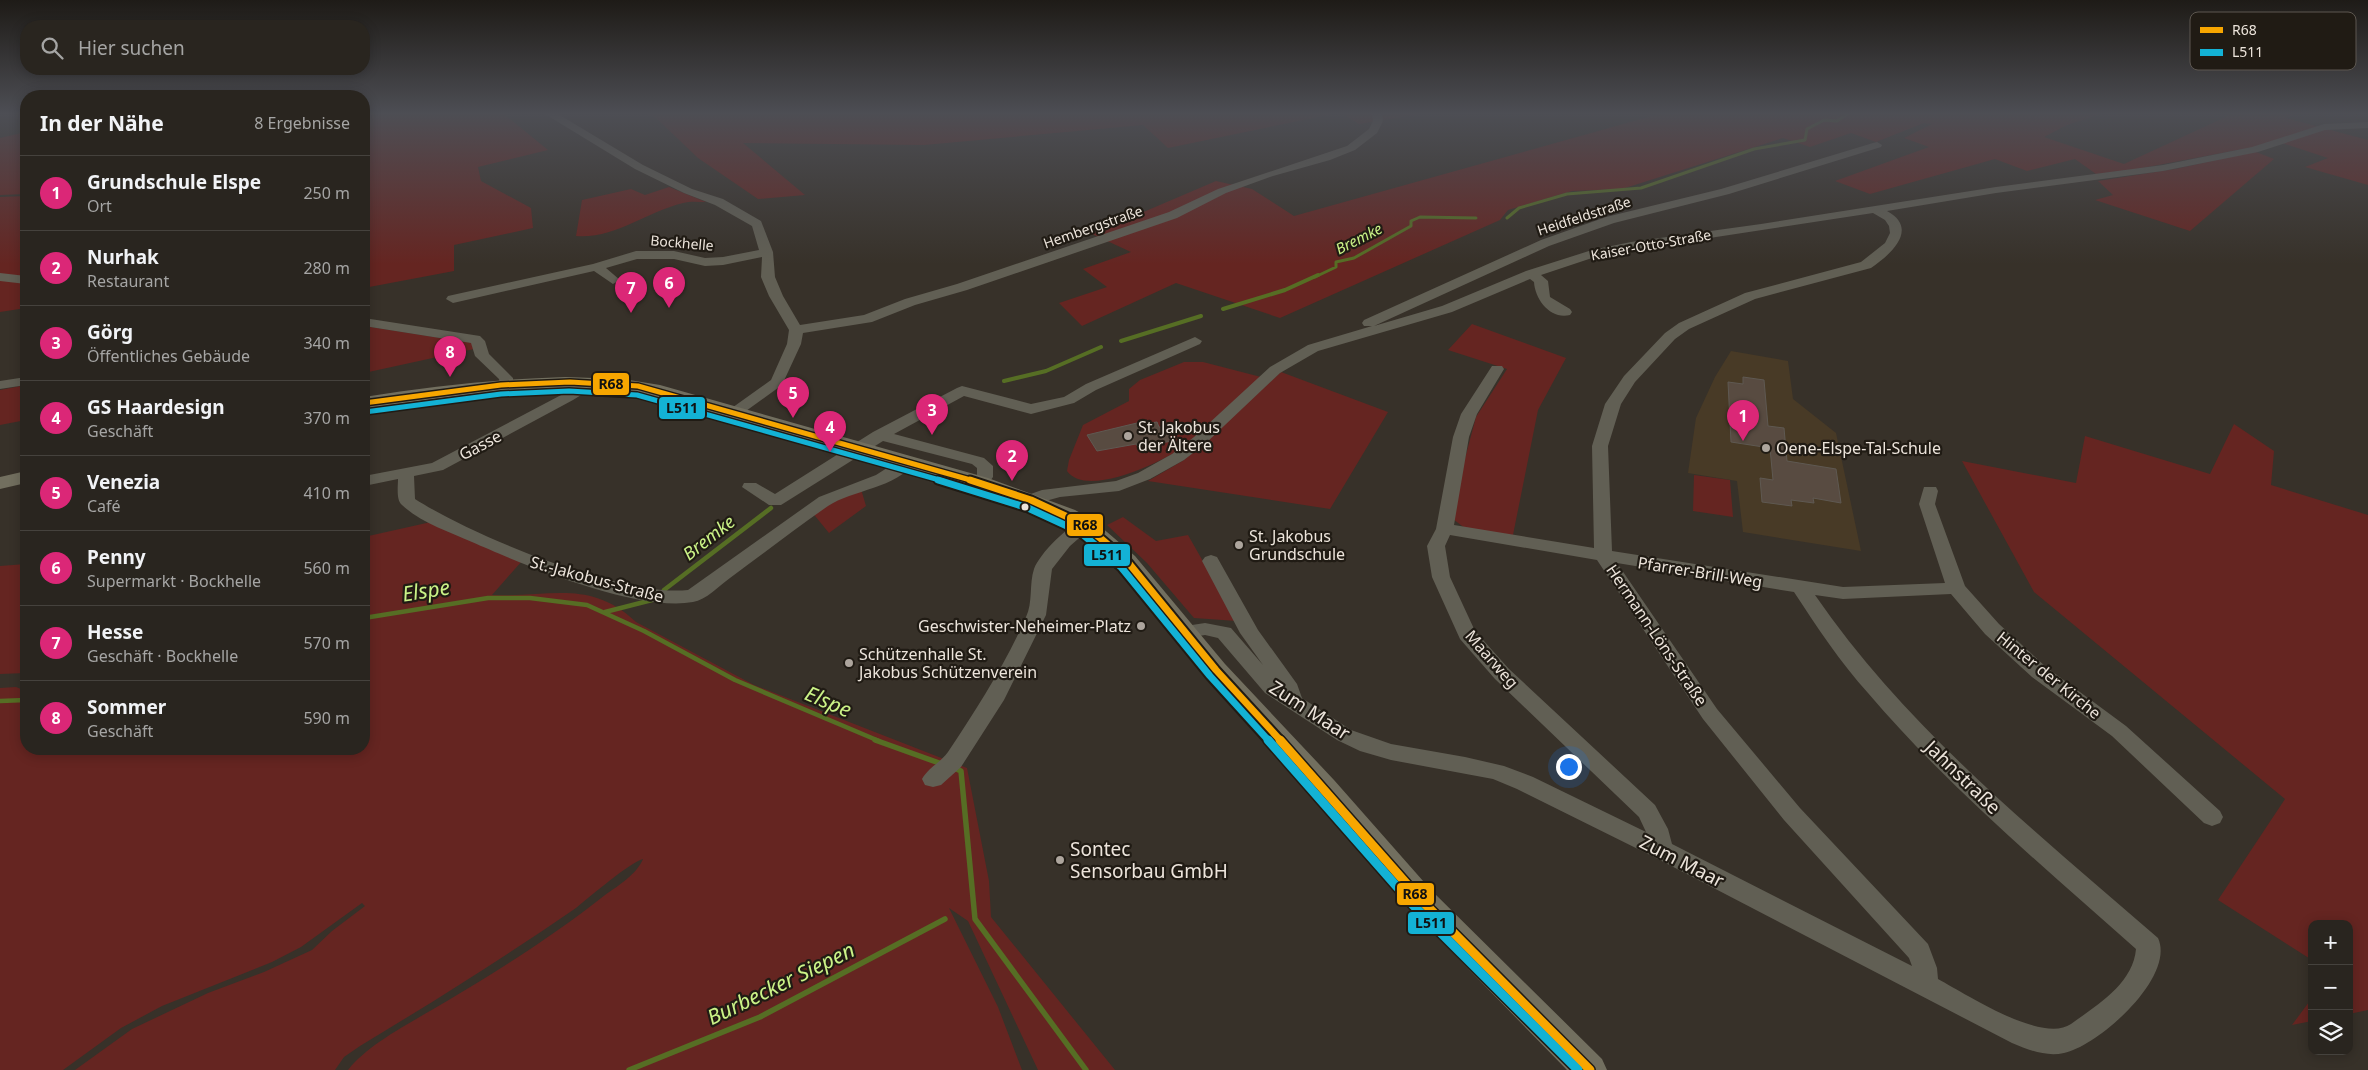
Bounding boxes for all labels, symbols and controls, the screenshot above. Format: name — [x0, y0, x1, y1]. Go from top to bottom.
legend — [2190, 12, 2356, 70]
search box — [20, 20, 370, 75]
text: R68 — [2232, 20, 2257, 39]
icon: search — [38, 34, 66, 62]
text: Hier suchen — [78, 35, 185, 61]
text: L511 — [2232, 42, 2263, 61]
text: In der Nähe — [40, 109, 164, 137]
text: 8 Ergebnisse — [254, 112, 350, 134]
text: Grundschule Elspe — [87, 169, 261, 195]
text: 1 — [51, 182, 61, 204]
text: 250 m — [303, 182, 350, 204]
street label: Heidfeldstraße — [1535, 191, 1633, 240]
text: Ort — [87, 195, 112, 217]
street label: Hembergstraße — [1041, 201, 1145, 252]
water label: Bremke — [1332, 218, 1386, 258]
street label: Kaiser-Otto-Straße — [1589, 225, 1713, 264]
street label: Bockhelle — [650, 230, 715, 255]
text: Nurhak — [87, 244, 159, 270]
text: 2 — [51, 257, 61, 279]
text: 280 m — [303, 257, 350, 279]
pin: 6 — [653, 267, 685, 308]
text: Restaurant — [87, 270, 169, 292]
pin: 7 — [615, 272, 647, 313]
text: Görg — [87, 319, 133, 345]
text: 3 — [51, 332, 61, 354]
text: 340 m — [303, 332, 350, 354]
pin: 8 — [434, 336, 466, 377]
text: Öffentliches Gebäude — [87, 345, 250, 367]
line badge: R68 — [592, 372, 630, 396]
text: R68 — [598, 374, 624, 393]
pin: 5 — [777, 377, 809, 418]
text: GS Haardesign — [87, 394, 225, 420]
pin: 3 — [916, 394, 948, 435]
line badge: L511 — [658, 396, 706, 420]
text: L511 — [666, 398, 698, 417]
pin: 1 — [1727, 400, 1759, 441]
text: 4 — [51, 407, 61, 429]
text: 370 m — [303, 407, 350, 429]
pin: 4 — [814, 411, 846, 452]
place label: St. Jakobus der Ältere — [1138, 416, 1220, 456]
text: Geschäft — [87, 420, 153, 442]
street label: Gasse — [455, 425, 505, 465]
marker: St. Jakobus der Ältere — [1122, 430, 1134, 442]
place label: Oene-Elspe-Tal-Schule — [1776, 437, 1941, 459]
pin: 2 — [996, 440, 1028, 481]
marker: Oene-Elspe-Tal-Schule — [1760, 442, 1772, 454]
text: Venezia — [87, 469, 160, 495]
text: 5 — [51, 482, 61, 504]
text: 410 m — [303, 482, 350, 504]
text: Café — [87, 495, 121, 517]
unlabelled marker — [1020, 502, 1030, 512]
water label: Bremke — [677, 509, 739, 565]
line badge: R68 — [1066, 513, 1104, 537]
text: R68 — [1072, 515, 1098, 534]
place label: St. Jakobus Grundschule — [1249, 525, 1345, 565]
marker: St. Jakobus Grundschule — [1233, 539, 1245, 551]
line badge: L511 — [1083, 543, 1131, 567]
text: Penny — [87, 544, 146, 570]
text: L511 — [1091, 545, 1123, 564]
street label: St.-Jakobus-Straße — [528, 551, 666, 607]
street label: Pfarrer-Brill-Weg — [1636, 551, 1764, 593]
text: 6 — [51, 557, 61, 579]
text: 560 m — [303, 557, 350, 579]
street label: Hermann-Löns-Straße — [1601, 560, 1713, 710]
text: Supermarkt · Bockhelle — [87, 570, 261, 592]
water label: Elspe — [400, 572, 452, 608]
place label: Geschwister-Neheimer-Platz — [918, 615, 1131, 637]
text: Hesse — [87, 619, 143, 645]
marker: Geschwister-Neheimer-Platz — [1135, 620, 1147, 632]
street label: Maarweg — [1461, 625, 1523, 693]
street label: Hinter der Kirche — [1992, 626, 2106, 724]
text: 7 — [51, 632, 61, 654]
text: 570 m — [303, 632, 350, 654]
place label: Schützenhalle St. Jakobus Schützenverein — [857, 643, 1037, 683]
text: Geschäft · Bockhelle — [87, 645, 238, 667]
marker: Schützenhalle St. Jakobus Schützenverein — [843, 657, 855, 669]
street label: Zum Maar — [1264, 674, 1356, 746]
water label: Elspe — [801, 679, 856, 723]
text: Sommer — [87, 694, 166, 720]
text: 8 — [51, 707, 61, 729]
text: 590 m — [303, 707, 350, 729]
text: Geschäft — [87, 720, 153, 742]
street label: Jahnstraße — [1918, 733, 2007, 820]
your location — [1556, 754, 1582, 780]
street label: Zum Maar — [1635, 829, 1729, 893]
place label: Sontec Sensorbau GmbH — [1070, 836, 1228, 884]
marker: Sontec Sensorbau GmbH — [1054, 854, 1066, 866]
line badge: R68 — [1396, 882, 1435, 906]
text: R68 — [1402, 884, 1428, 903]
line badge: L511 — [1407, 911, 1455, 935]
text: L511 — [1415, 913, 1447, 932]
map controls — [2308, 920, 2353, 1055]
button: + — [2308, 920, 2353, 965]
water label: Burbecker Siepen — [702, 935, 859, 1031]
button: − — [2308, 965, 2353, 1010]
button: layers — [2308, 1010, 2353, 1055]

